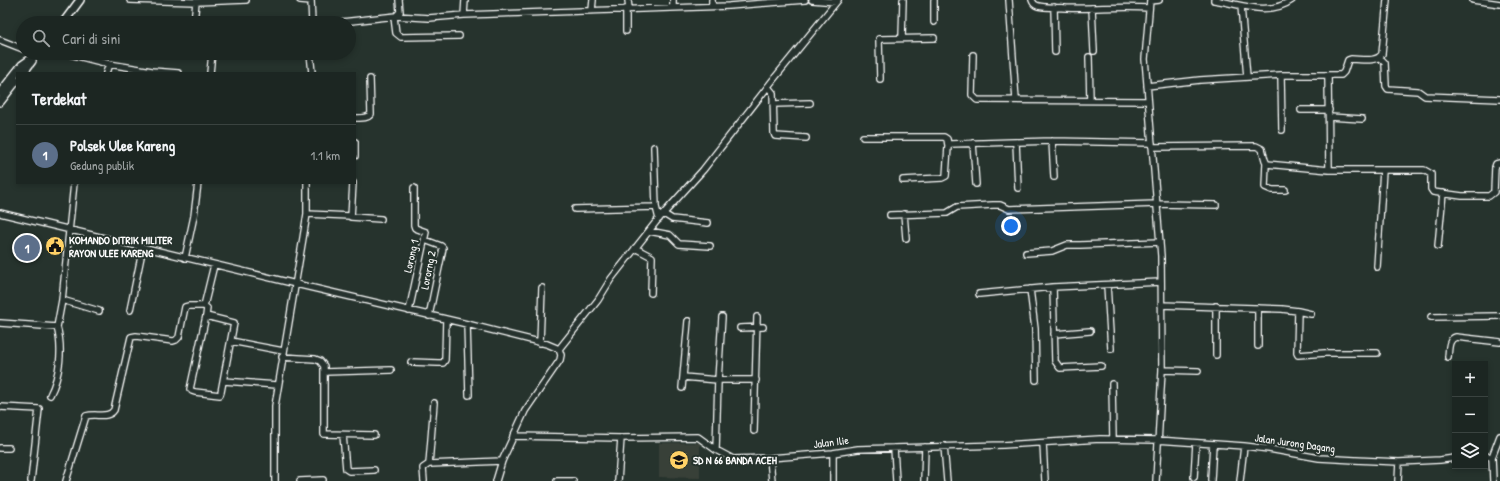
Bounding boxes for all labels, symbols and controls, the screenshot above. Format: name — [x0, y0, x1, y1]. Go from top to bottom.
search box — [16, 16, 356, 60]
icon: search — [30, 27, 52, 49]
text: Cari di sini — [62, 28, 121, 49]
text: Terdekat — [32, 87, 86, 110]
text: Polsek Ulee Kareng — [70, 135, 175, 156]
text: 1 — [43, 146, 47, 164]
text: 1.1 km — [311, 146, 340, 164]
text: Gedung publik — [70, 156, 134, 174]
your location — [1001, 216, 1021, 236]
pin: 1 — [14, 233, 40, 263]
place label: KOMANDO DITRIK MILITER RAYON ULEE KARENG — [69, 233, 172, 260]
public building icon: KOMANDO DITRIK MILITER RAYON ULEE KARENG — [44, 235, 66, 257]
street label: Lorong 1 — [400, 238, 422, 274]
street label: Lororng 2 — [417, 250, 439, 290]
map controls — [1452, 361, 1488, 469]
button: + — [1452, 361, 1488, 397]
button: − — [1452, 397, 1488, 433]
street label: Jalan Jurong Dagang — [1254, 430, 1336, 456]
street label: Jalan Ilie — [813, 433, 850, 451]
button: layers — [1452, 433, 1488, 469]
school or university icon: SD N 66 BANDA ACEH — [668, 449, 690, 471]
place label: SD N 66 BANDA ACEH — [693, 453, 777, 467]

